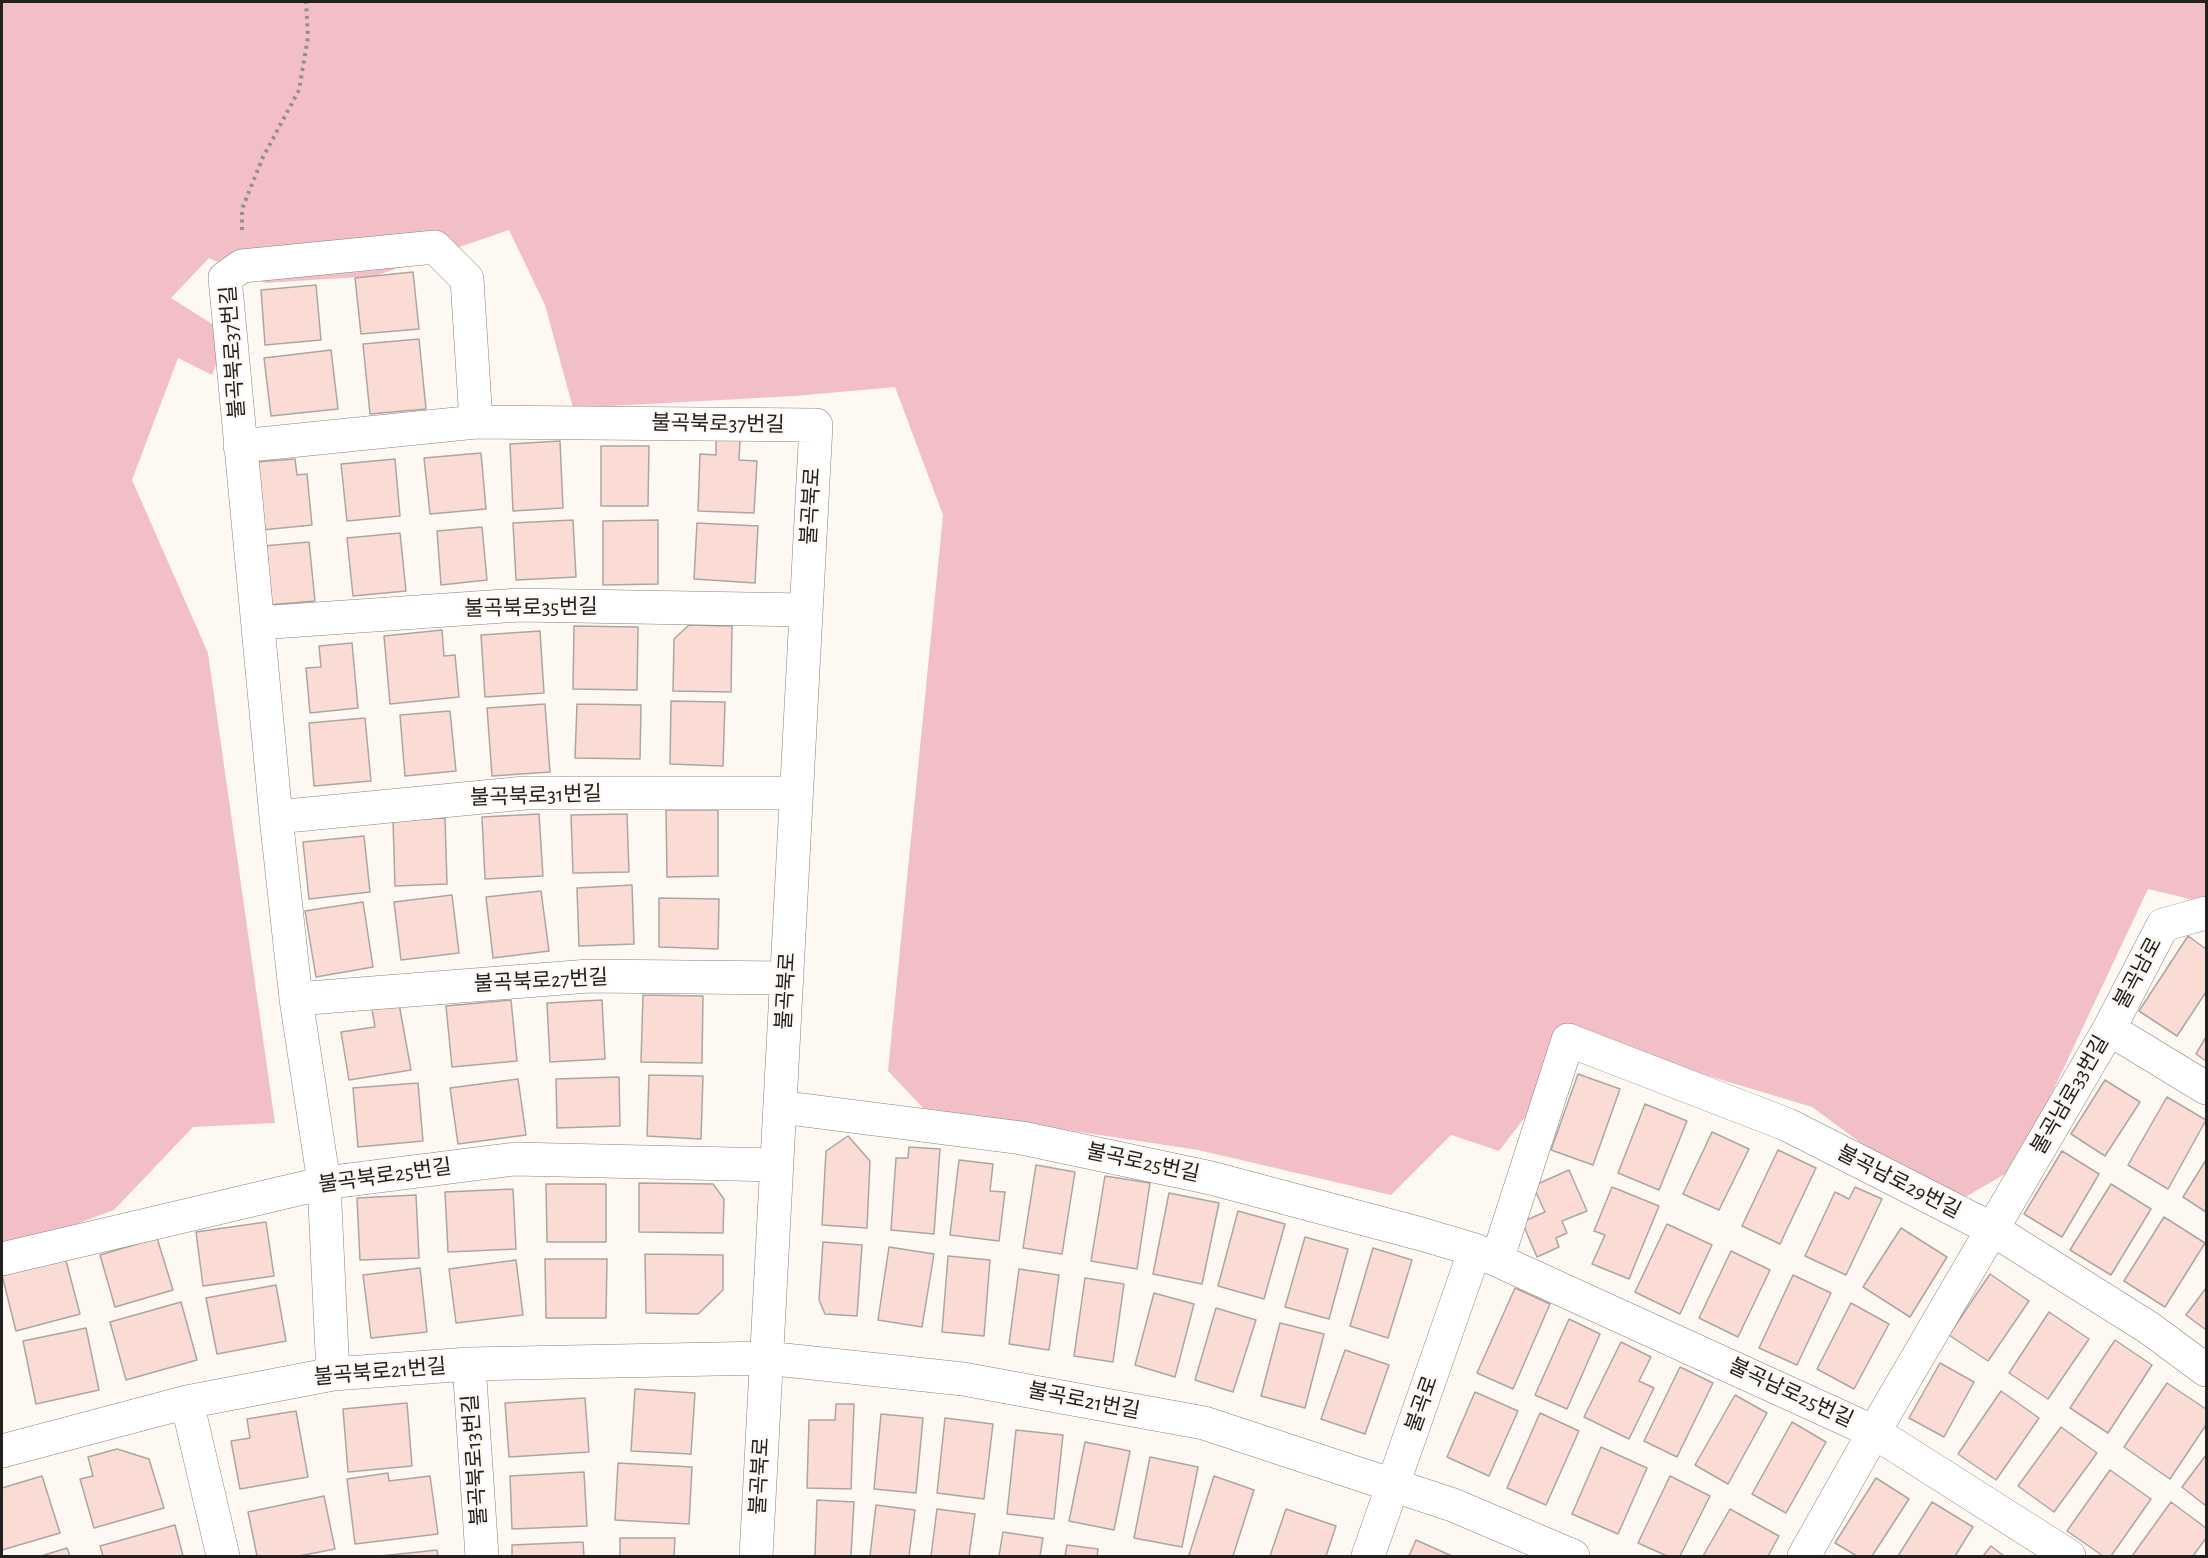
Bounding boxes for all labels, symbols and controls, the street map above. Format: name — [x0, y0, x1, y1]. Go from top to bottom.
street label: 불곡북로37번길 — [216, 285, 250, 419]
street label: 불곡북로37번길 — [651, 410, 785, 438]
street label: 불곡북로 — [796, 467, 826, 545]
street label: 불곡북로35번길 — [464, 594, 598, 622]
street label: 불곡북로31번길 — [470, 781, 602, 811]
street label: 불곡남로 — [2109, 933, 2167, 1013]
street label: 불곡북로 — [771, 952, 801, 1030]
street label: 불곡북로27번길 — [473, 965, 609, 997]
street label: 불곡남로33번길 — [2026, 1031, 2114, 1159]
street label: 불곡로25번길 — [1084, 1139, 1202, 1187]
street label: 불곡남로29번길 — [1833, 1140, 1965, 1224]
street label: 불곡북로25번길 — [317, 1154, 453, 1198]
street label: 불곡남로25번길 — [1725, 1353, 1857, 1433]
street label: 불곡북로21번길 — [313, 1354, 447, 1390]
street label: 불곡로 — [1401, 1372, 1443, 1436]
street label: 불곡로21번길 — [1026, 1378, 1142, 1424]
street label: 불곡북로13번길 — [458, 1393, 492, 1527]
street label: 불곡북로 — [745, 1437, 775, 1515]

